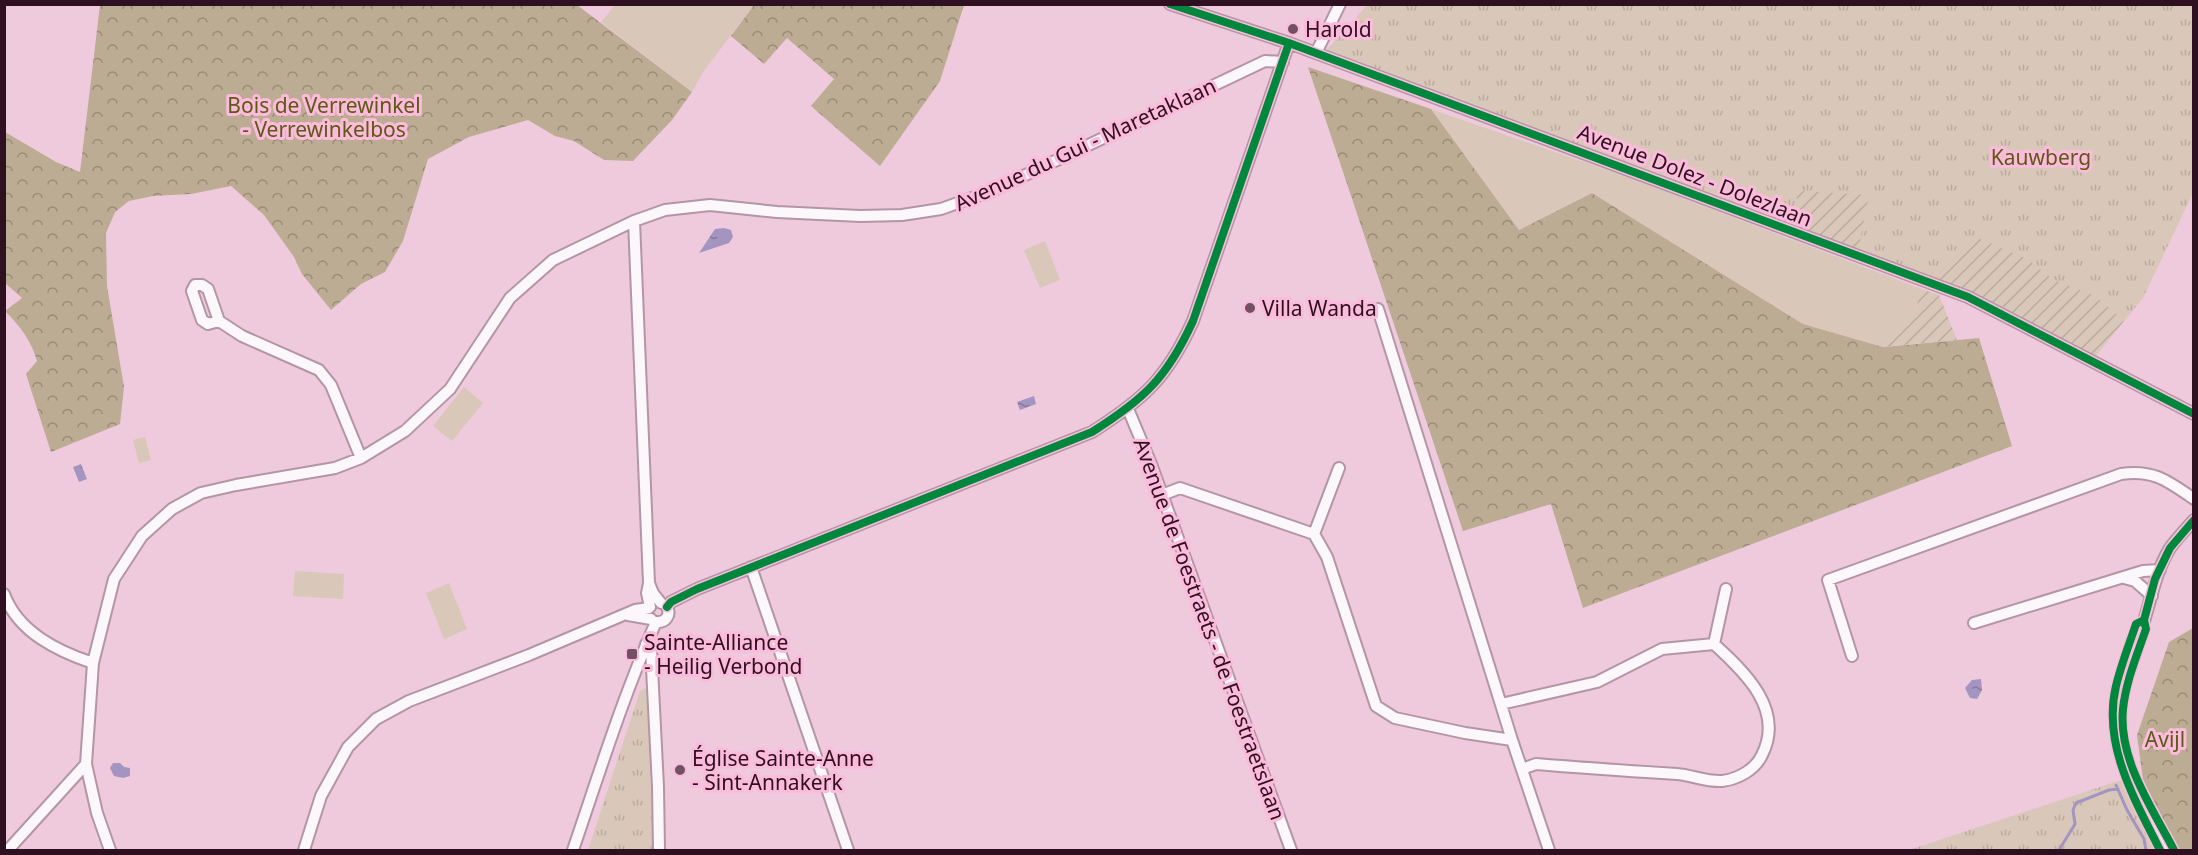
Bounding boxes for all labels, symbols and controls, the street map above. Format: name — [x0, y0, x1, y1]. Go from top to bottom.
place label: Harold — [1305, 15, 1372, 43]
marker: Harold — [1286, 22, 1300, 36]
street label: Avenue du Gui - Maretaklaan — [950, 71, 1220, 217]
park label: Bois de Verrewinkel - Verrewinkelbos — [227, 91, 421, 143]
street label: Avenue Dolez - Dolezlaan — [1574, 117, 1816, 233]
park label: Kauwberg — [1991, 143, 2091, 171]
place label: Villa Wanda — [1262, 294, 1377, 322]
marker: Villa Wanda — [1243, 301, 1257, 315]
street label: Avenue de Foestraets - de Foestraetslaan — [1128, 434, 1292, 824]
place label: Sainte-Alliance - Heilig Verbond — [644, 628, 802, 680]
marker: Sainte-Alliance - Heilig Verbond — [625, 647, 639, 661]
park label: Avijl — [2145, 725, 2185, 753]
place label: Église Sainte-Anne - Sint-Annakerk — [692, 744, 874, 796]
marker: Église Sainte-Anne - Sint-Annakerk — [673, 763, 687, 777]

